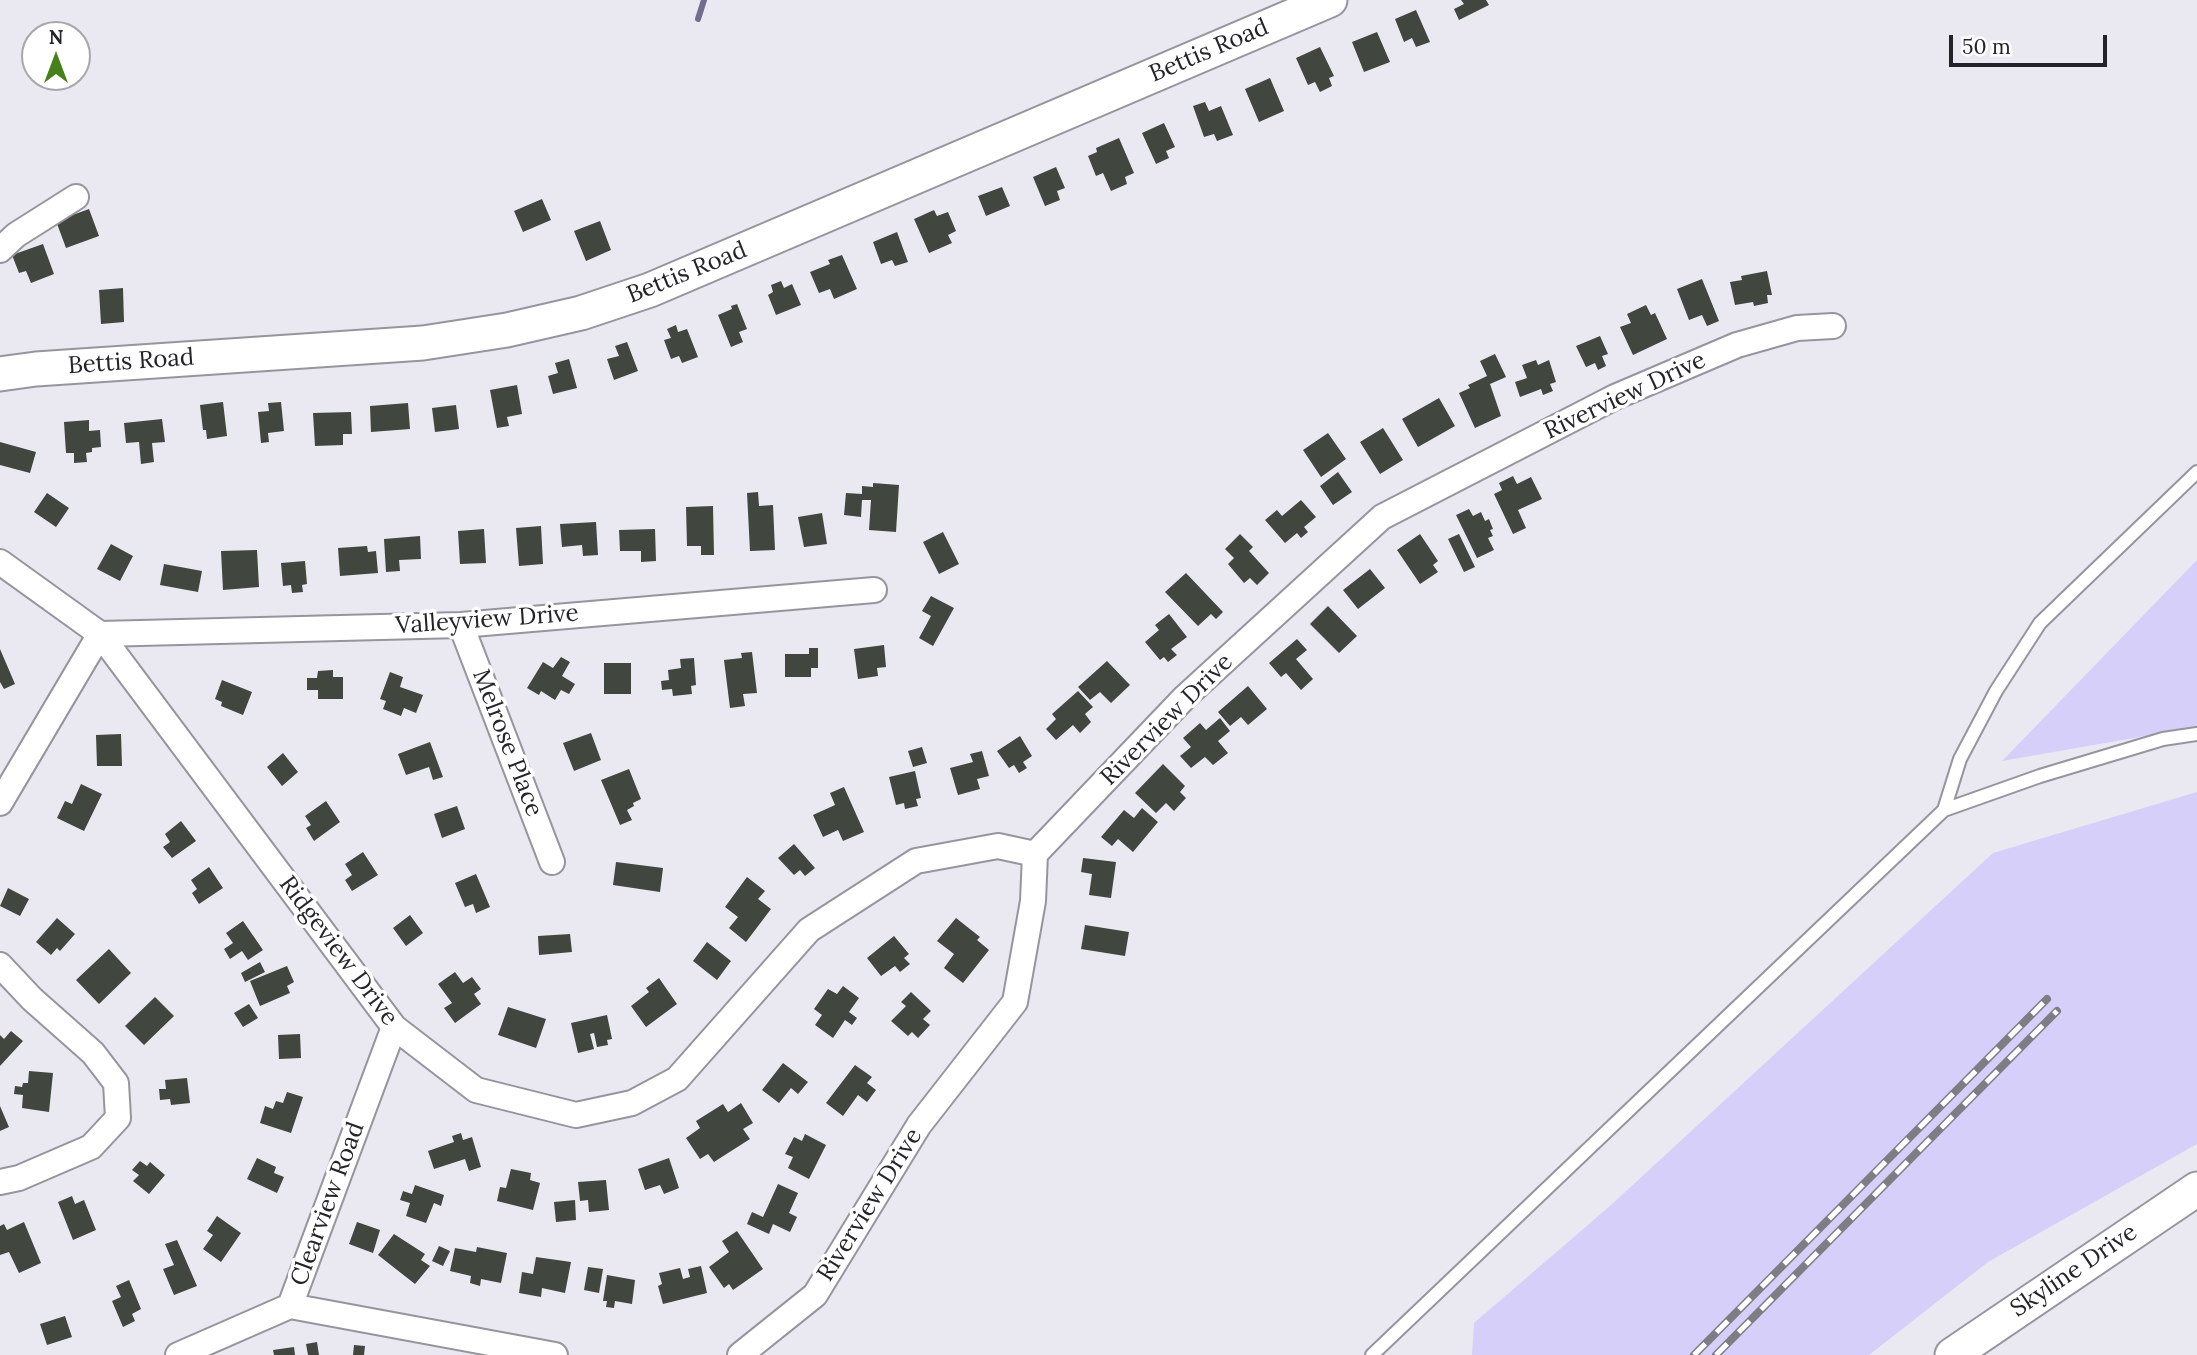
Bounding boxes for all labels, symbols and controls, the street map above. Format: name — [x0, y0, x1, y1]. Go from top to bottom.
street label: Bettis Road — [1145, 13, 1273, 89]
north arrow — [21, 21, 91, 91]
scale bar — [1952, 21, 2110, 65]
text: N — [49, 25, 63, 49]
text: 50 m — [1962, 33, 2011, 60]
street label: Bettis Road — [623, 236, 751, 310]
street label: Bettis Road — [67, 343, 195, 381]
street label: Riverview Drive — [1540, 346, 1710, 446]
street label: Valleyview Drive — [395, 599, 579, 641]
street label: Riverview Drive — [1095, 648, 1239, 792]
street label: Melrose Place — [466, 665, 548, 821]
street label: Ridgeview Drive — [272, 871, 404, 1031]
street label: Clearview Road — [285, 1118, 371, 1290]
street label: Riverview Drive — [811, 1123, 929, 1287]
street label: Skyline Drive — [2005, 1218, 2143, 1324]

